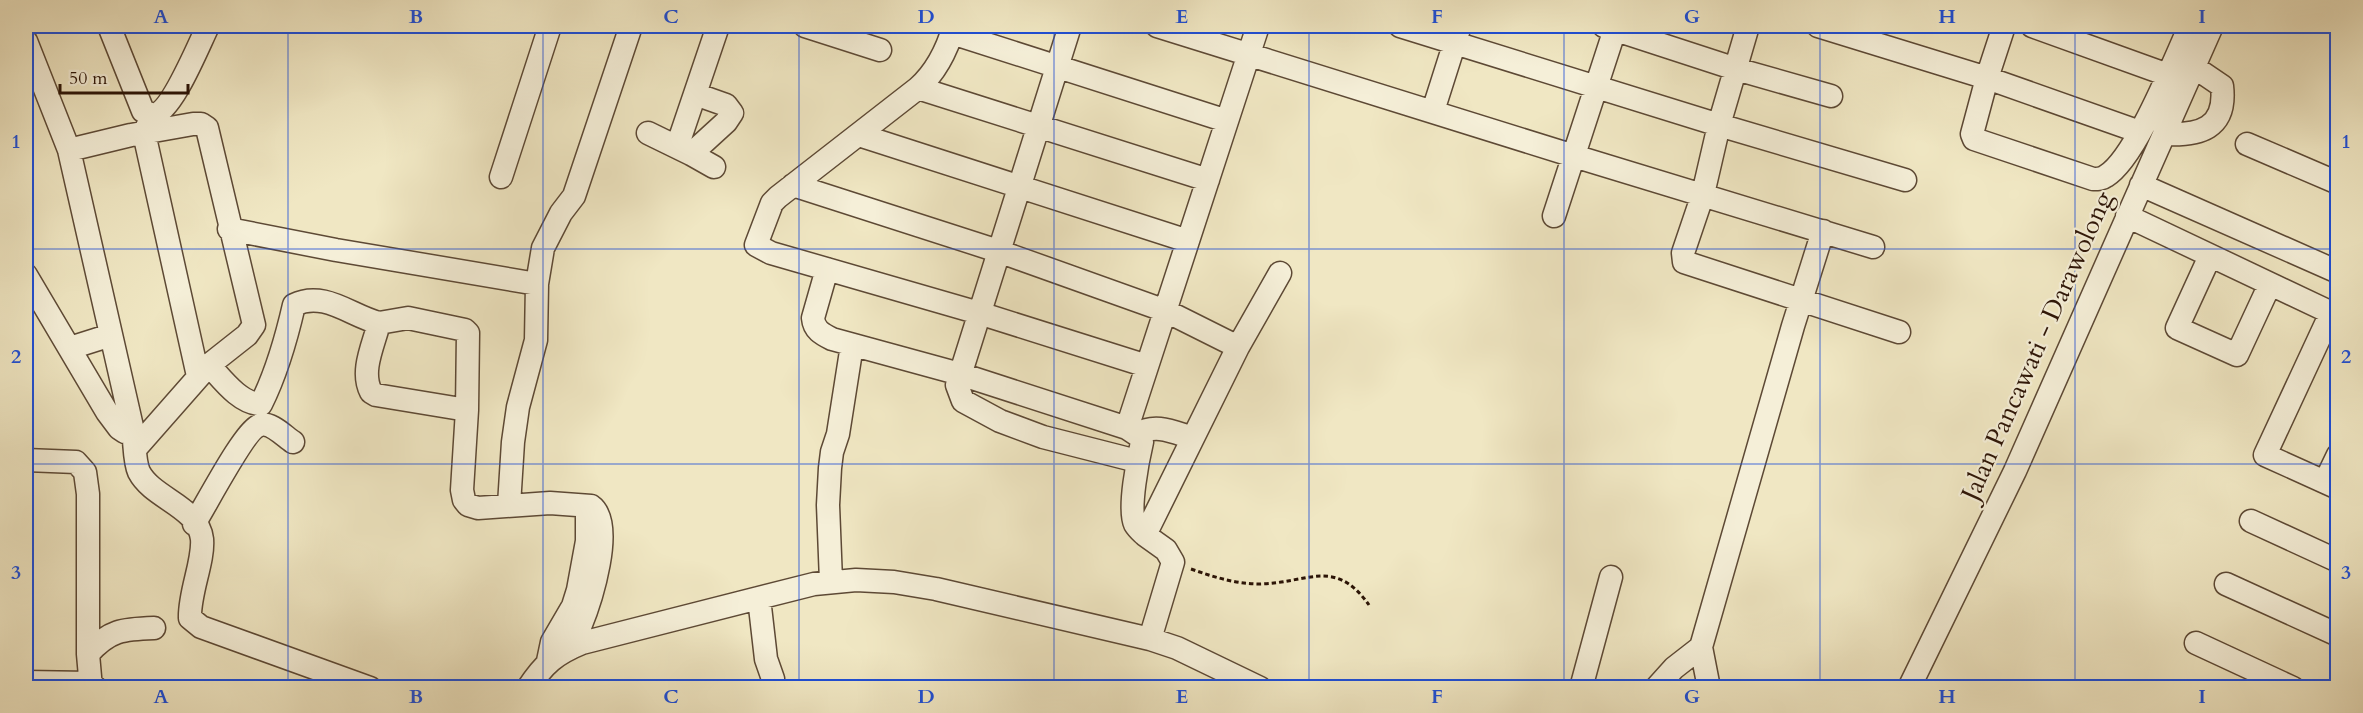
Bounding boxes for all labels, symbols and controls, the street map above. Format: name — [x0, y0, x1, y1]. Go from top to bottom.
text: A — [153, 3, 169, 30]
text: B — [409, 3, 423, 30]
text: C — [663, 3, 679, 30]
text: D — [917, 3, 935, 30]
text: E — [1176, 3, 1188, 30]
text: F — [1431, 3, 1443, 30]
text: G — [1684, 3, 1700, 30]
text: H — [1938, 3, 1956, 30]
text: I — [2198, 3, 2206, 30]
scale bar — [60, 57, 188, 95]
text: 50 m — [69, 66, 108, 91]
text: 1 — [11, 128, 21, 155]
text: 1 — [2341, 128, 2351, 155]
street label: Jalan Pancawati - Darawolong — [1951, 185, 2121, 510]
text: 2 — [11, 343, 21, 370]
text: 2 — [2341, 343, 2351, 370]
text: 3 — [11, 559, 21, 586]
text: 3 — [2341, 559, 2351, 586]
text: A — [153, 683, 169, 710]
text: B — [409, 683, 423, 710]
text: C — [663, 683, 679, 710]
text: D — [917, 683, 935, 710]
text: E — [1176, 683, 1188, 710]
text: F — [1431, 683, 1443, 710]
text: G — [1684, 683, 1700, 710]
text: H — [1938, 683, 1956, 710]
text: I — [2198, 683, 2206, 710]

